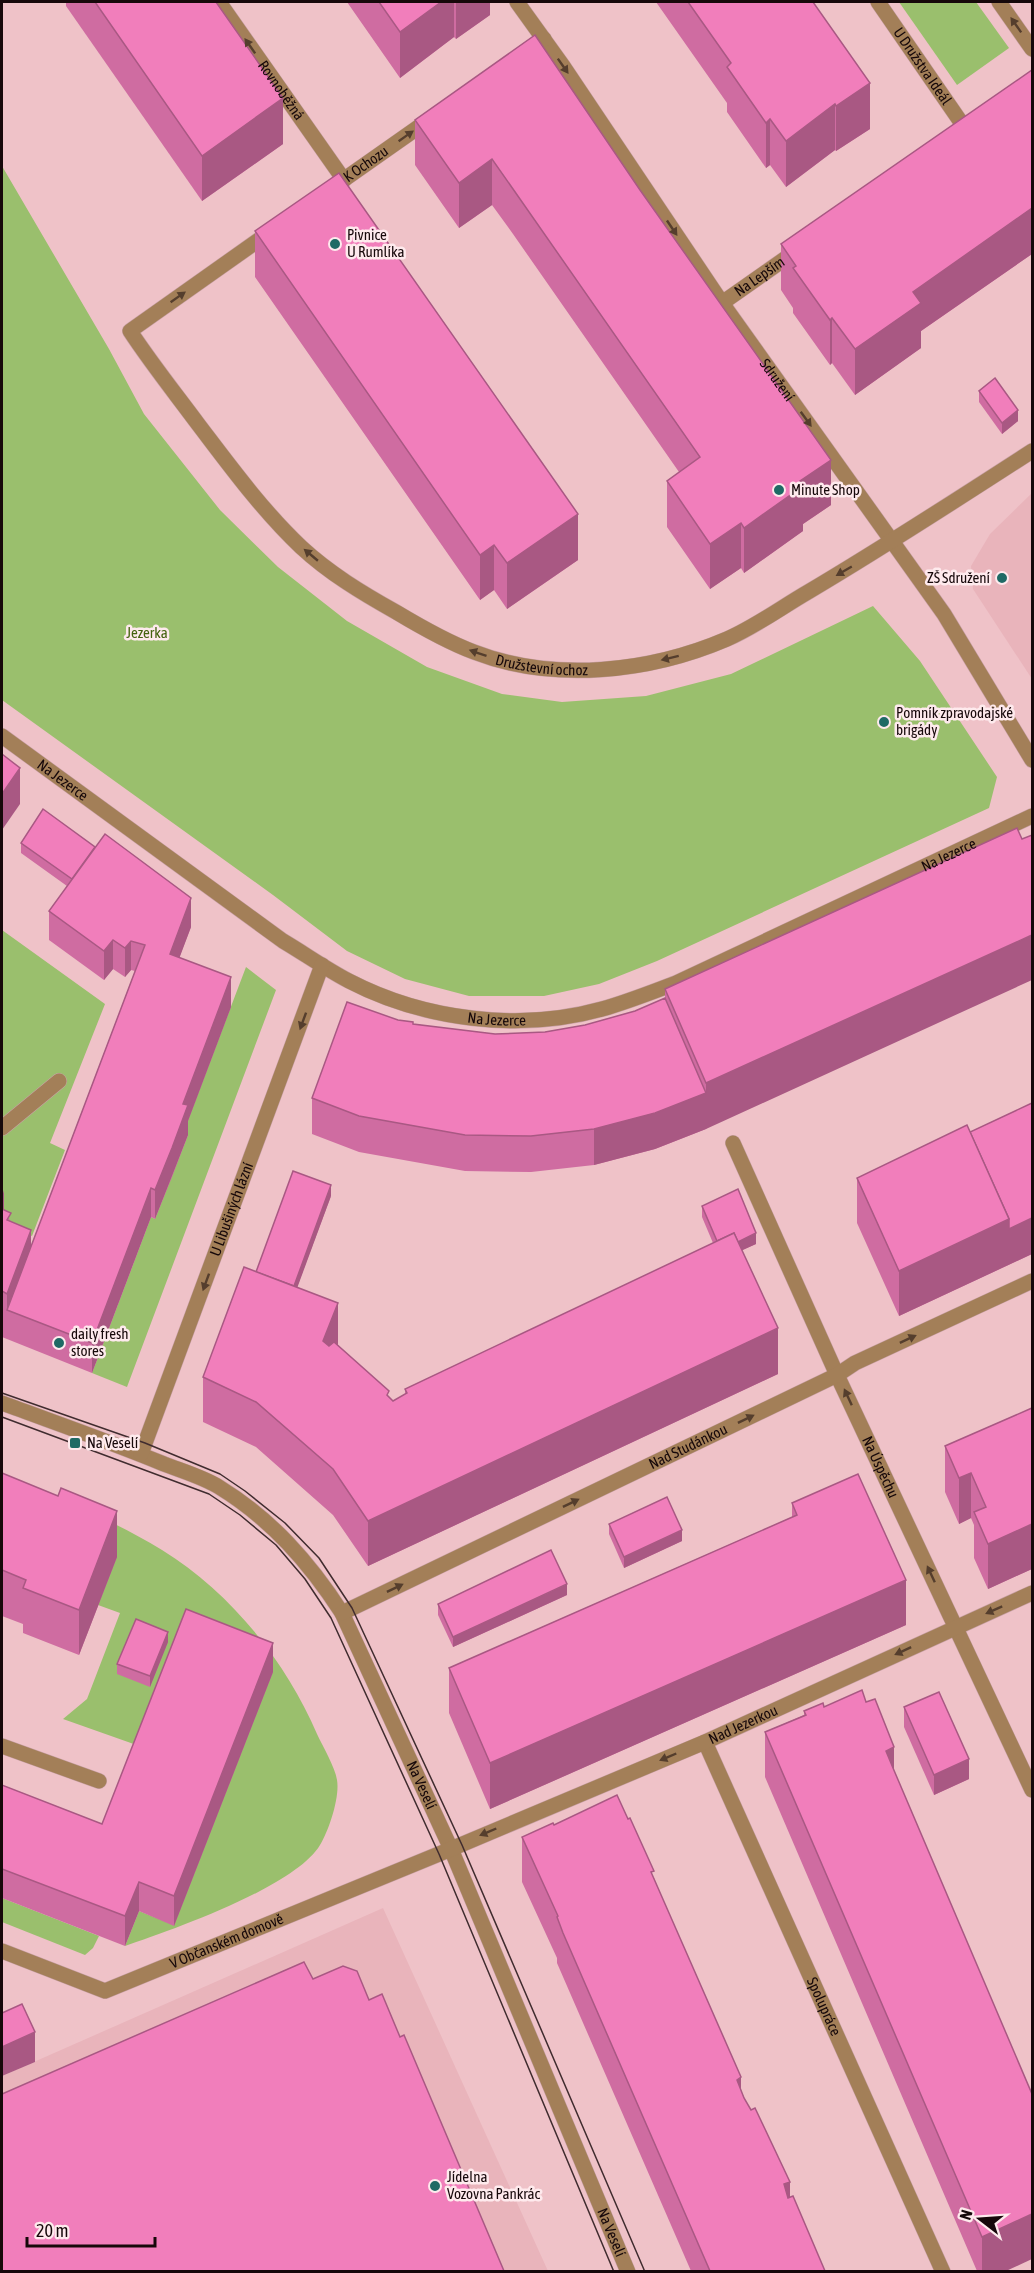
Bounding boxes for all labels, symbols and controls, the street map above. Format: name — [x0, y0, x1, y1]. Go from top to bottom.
one-way arrow — [1011, 17, 1022, 33]
street label: U Družstva Ideál — [890, 24, 955, 108]
one-way arrow — [244, 38, 256, 54]
street label: Rovnoběžná — [255, 57, 308, 123]
one-way arrow — [557, 58, 569, 74]
one-way arrow — [397, 130, 413, 142]
street label: K Ochozu — [340, 142, 391, 185]
one-way arrow — [666, 220, 677, 236]
place label: Pivnice U Rumlíka — [347, 226, 404, 260]
marker: Pivnice U Rumlíka — [328, 237, 342, 251]
street label: Na Lepším — [731, 253, 788, 300]
one-way arrow — [169, 291, 185, 303]
street label: Sdružení — [757, 355, 799, 405]
one-way arrow — [800, 410, 812, 426]
place label: Minute Shop — [791, 481, 860, 498]
marker: Minute Shop — [772, 483, 786, 497]
one-way arrow — [303, 548, 319, 561]
one-way arrow — [836, 566, 852, 577]
place label: ZŠ Sdružení — [927, 569, 991, 586]
marker: ZŠ Sdružení — [995, 571, 1009, 585]
park label: Jezerka — [126, 624, 168, 641]
one-way arrow — [469, 648, 487, 657]
street label: Družstevní ochoz — [494, 651, 589, 678]
one-way arrow — [661, 653, 679, 663]
place label: Pomník zpravodajské brigády — [896, 704, 1013, 738]
marker: Pomník zpravodajské brigády — [877, 715, 891, 729]
street label: Na Jezerce — [34, 756, 92, 804]
street label: Na Jezerce — [918, 834, 979, 875]
street label: Na Jezerce — [467, 1009, 526, 1029]
one-way arrow — [298, 1012, 308, 1030]
street label: U Libušiných lázní — [206, 1159, 256, 1258]
one-way arrow — [200, 1273, 210, 1291]
place label: daily fresh stores — [71, 1325, 129, 1359]
one-way arrow — [899, 1334, 916, 1343]
marker: daily fresh stores — [52, 1336, 66, 1350]
one-way arrow — [843, 1389, 852, 1406]
one-way arrow — [738, 1414, 755, 1423]
street label: Nad Studánkou — [646, 1420, 730, 1472]
street label: Na Úspěchu — [859, 1433, 902, 1500]
place label: Na Veselí — [87, 1434, 139, 1451]
marker: Na Veselí — [68, 1436, 82, 1450]
one-way arrow — [562, 1499, 579, 1508]
one-way arrow — [927, 1565, 936, 1582]
one-way arrow — [387, 1583, 404, 1593]
one-way arrow — [986, 1605, 1003, 1614]
one-way arrow — [895, 1646, 912, 1655]
street label: Nad Jezerkou — [706, 1701, 780, 1747]
one-way arrow — [659, 1753, 677, 1762]
street label: Na Veselí — [404, 1758, 441, 1812]
one-way arrow — [480, 1828, 497, 1837]
street label: V Občanském domově — [167, 1910, 286, 1971]
street label: Spolupráce — [804, 1974, 845, 2038]
place label: Jídelna Vozovna Pankrác — [447, 2168, 540, 2202]
marker: Jídelna Vozovna Pankrác — [428, 2179, 442, 2193]
north arrow — [950, 2189, 1010, 2249]
street label: Na Veselí — [594, 2205, 630, 2260]
text: N — [956, 2207, 976, 2222]
scale bar — [27, 2210, 154, 2248]
text: 20 m — [36, 2220, 68, 2241]

